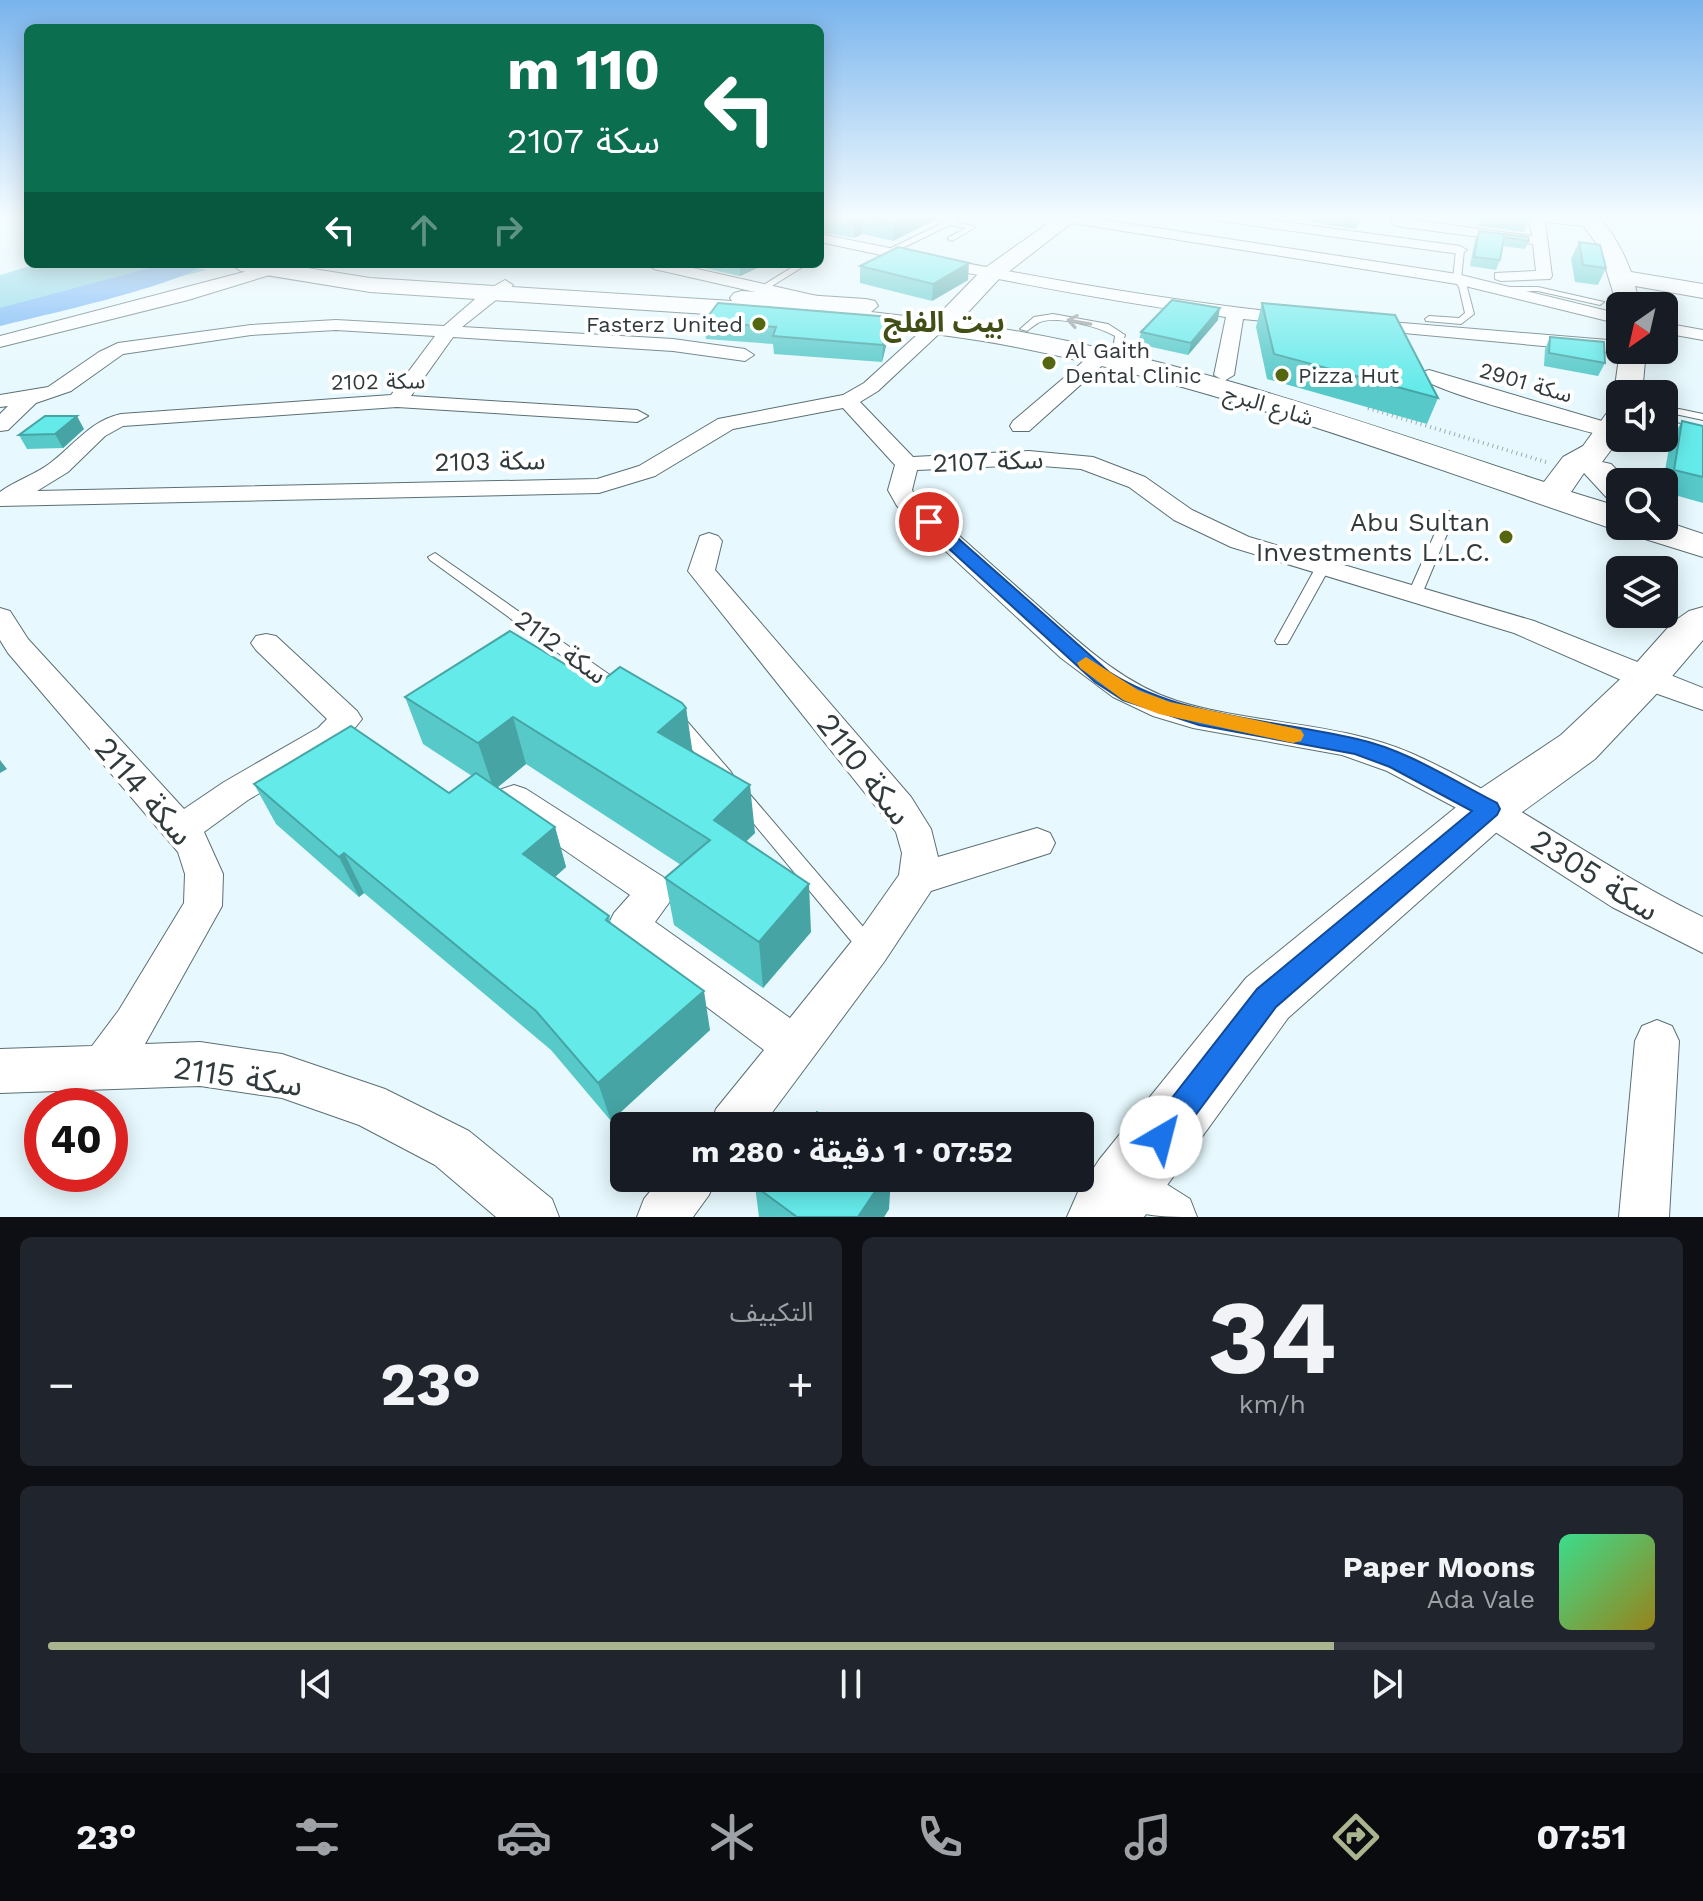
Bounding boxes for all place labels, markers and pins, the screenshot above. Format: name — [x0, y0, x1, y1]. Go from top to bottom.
place label: Fasterz United — [586, 312, 743, 337]
marker: Fasterz United — [750, 315, 768, 333]
place label: Al Gaith Dental Clinic — [1065, 338, 1202, 388]
marker: Al Gaith Dental Clinic — [1040, 354, 1058, 372]
place label: Pizza Hut — [1298, 363, 1399, 388]
marker: Pizza Hut — [1273, 366, 1291, 384]
pin — [895, 488, 963, 556]
place label: Abu Sultan Investments L.L.C. — [1256, 507, 1490, 567]
marker: Abu Sultan Investments L.L.C. — [1497, 528, 1515, 546]

